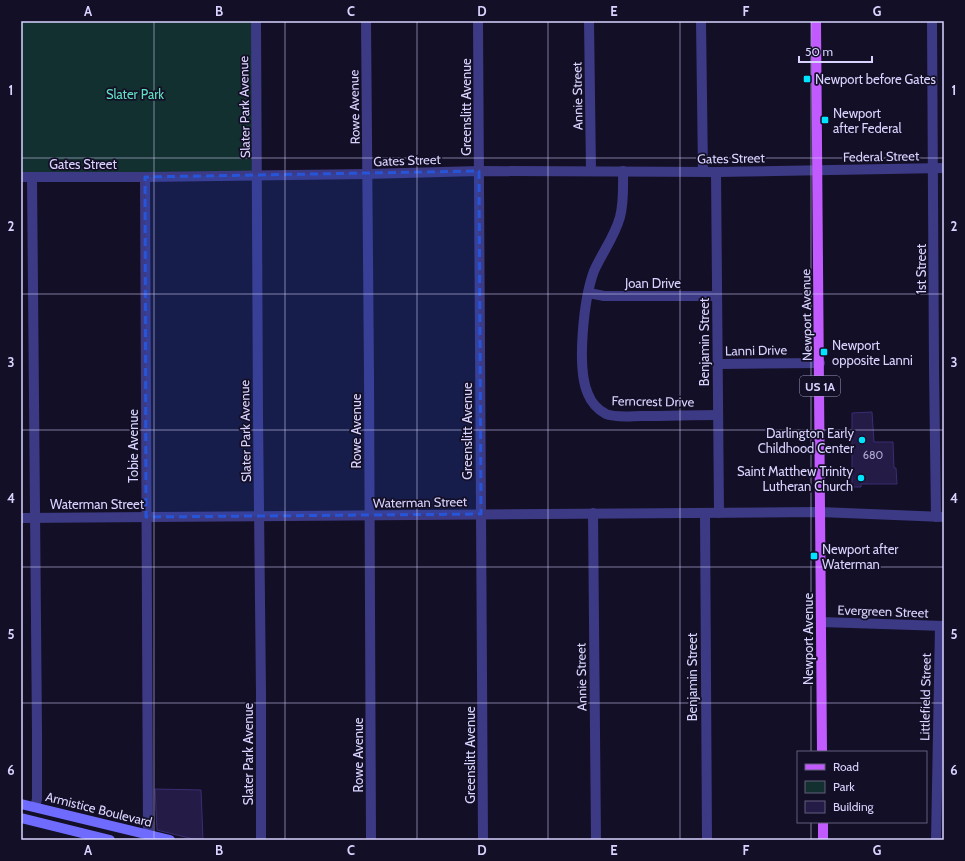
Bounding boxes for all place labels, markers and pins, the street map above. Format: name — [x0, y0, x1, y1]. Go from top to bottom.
place label: Newport before Gates — [815, 71, 936, 87]
marker: Newport before Gates — [802, 74, 812, 84]
place label: Newport after Federal — [833, 105, 902, 136]
marker: Newport after Federal — [820, 115, 830, 125]
place label: Newport opposite Lanni — [832, 337, 913, 368]
marker: Newport opposite Lanni — [819, 347, 829, 357]
place label: Darlington Early Childhood Center — [758, 425, 855, 456]
marker: Darlington Early Childhood Center — [857, 435, 867, 445]
place label: Saint Matthew Trinity Lutheran Church — [737, 463, 853, 494]
marker: Saint Matthew Trinity Lutheran Church — [856, 473, 866, 483]
place label: Newport after Waterman — [822, 541, 899, 572]
marker: Newport after Waterman — [809, 551, 819, 561]

